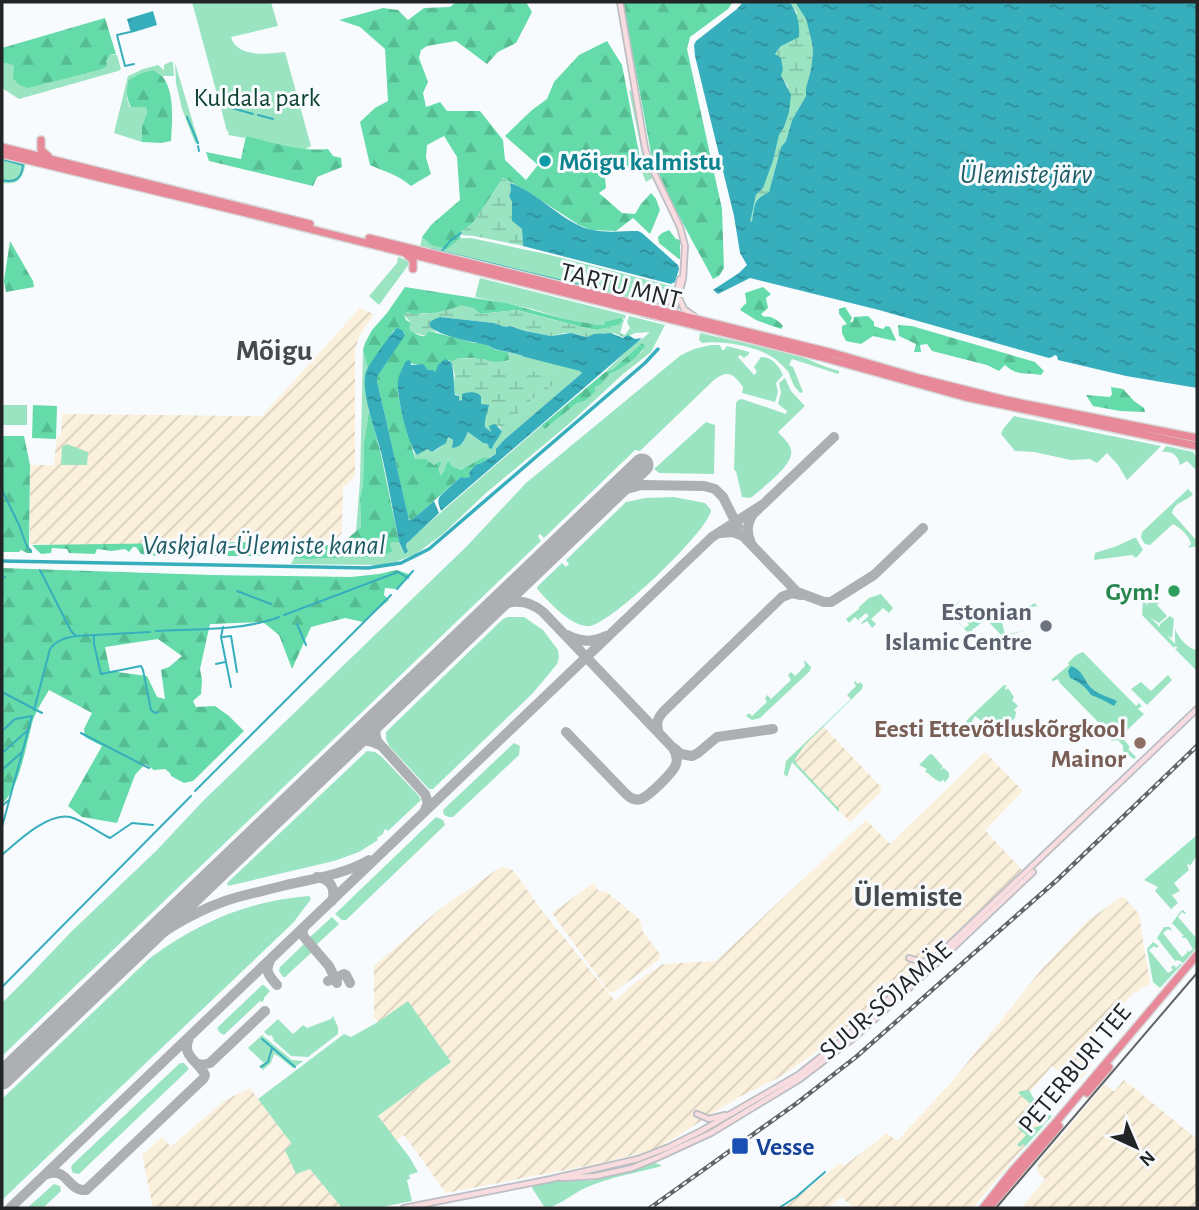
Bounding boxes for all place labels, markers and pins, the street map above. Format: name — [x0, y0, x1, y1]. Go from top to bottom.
place label: Mõigu kalmistu — [559, 149, 722, 175]
marker: Mõigu kalmistu — [537, 153, 553, 169]
place label: Gym! — [1106, 579, 1160, 605]
marker: Gym! — [1166, 583, 1182, 599]
place label: Estonian Islamic Centre — [885, 599, 1032, 655]
marker: Estonian Islamic Centre — [1038, 618, 1054, 634]
place label: Eesti Ettevõtluskõrgkool Mainor — [874, 716, 1126, 772]
marker: Eesti Ettevõtluskõrgkool Mainor — [1132, 735, 1148, 751]
place label: Vesse — [756, 1134, 815, 1160]
marker: Vesse — [730, 1136, 750, 1156]

